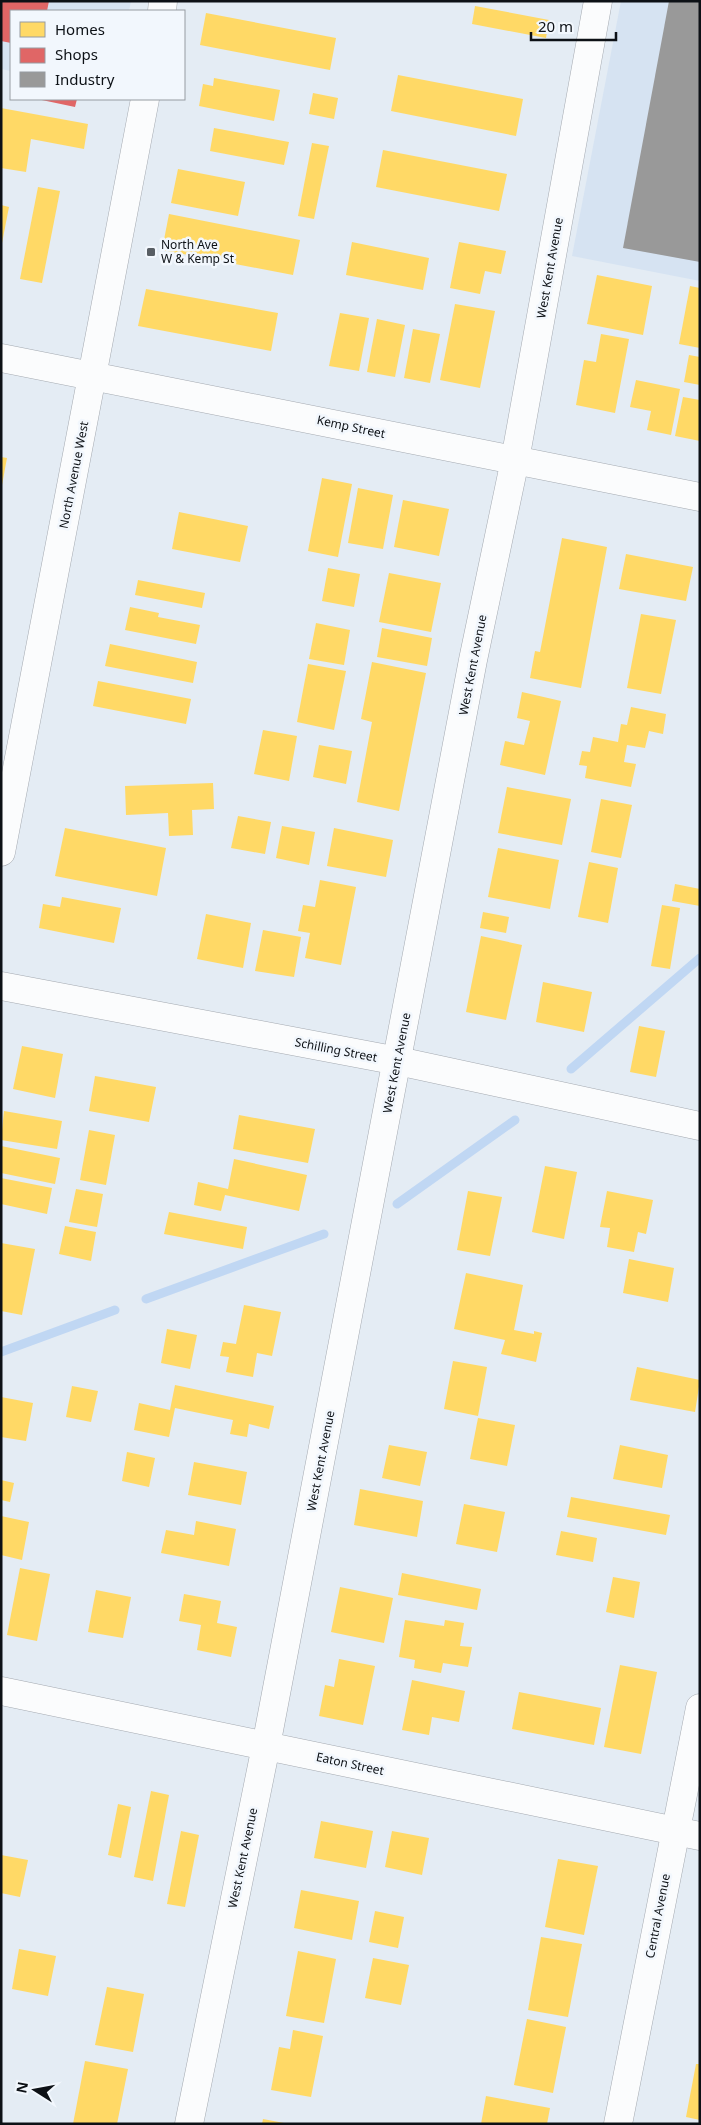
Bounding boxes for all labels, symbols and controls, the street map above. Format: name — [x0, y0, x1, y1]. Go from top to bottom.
legend — [10, 10, 185, 100]
scale bar — [531, 10, 616, 42]
text: 20 m — [538, 16, 573, 36]
text: Homes — [55, 19, 105, 39]
text: Shops — [55, 44, 98, 64]
text: Industry — [55, 69, 115, 89]
street label: West Kent Avenue — [532, 216, 567, 320]
place label: North Ave W & Kemp St — [161, 236, 235, 267]
marker: North Ave W & Kemp St — [145, 246, 157, 258]
street label: Kemp Street — [315, 411, 387, 442]
street label: North Avenue West — [55, 419, 92, 530]
street label: West Kent Avenue — [454, 613, 491, 717]
street label: West Kent Avenue — [378, 1011, 415, 1115]
street label: Schilling Street — [293, 1033, 379, 1066]
street label: West Kent Avenue — [302, 1409, 339, 1513]
street label: Eaton Street — [315, 1748, 386, 1779]
street label: West Kent Avenue — [224, 1806, 261, 1910]
street label: Central Avenue — [641, 1872, 674, 1960]
north arrow — [10, 2065, 60, 2115]
text: N — [11, 2080, 32, 2095]

